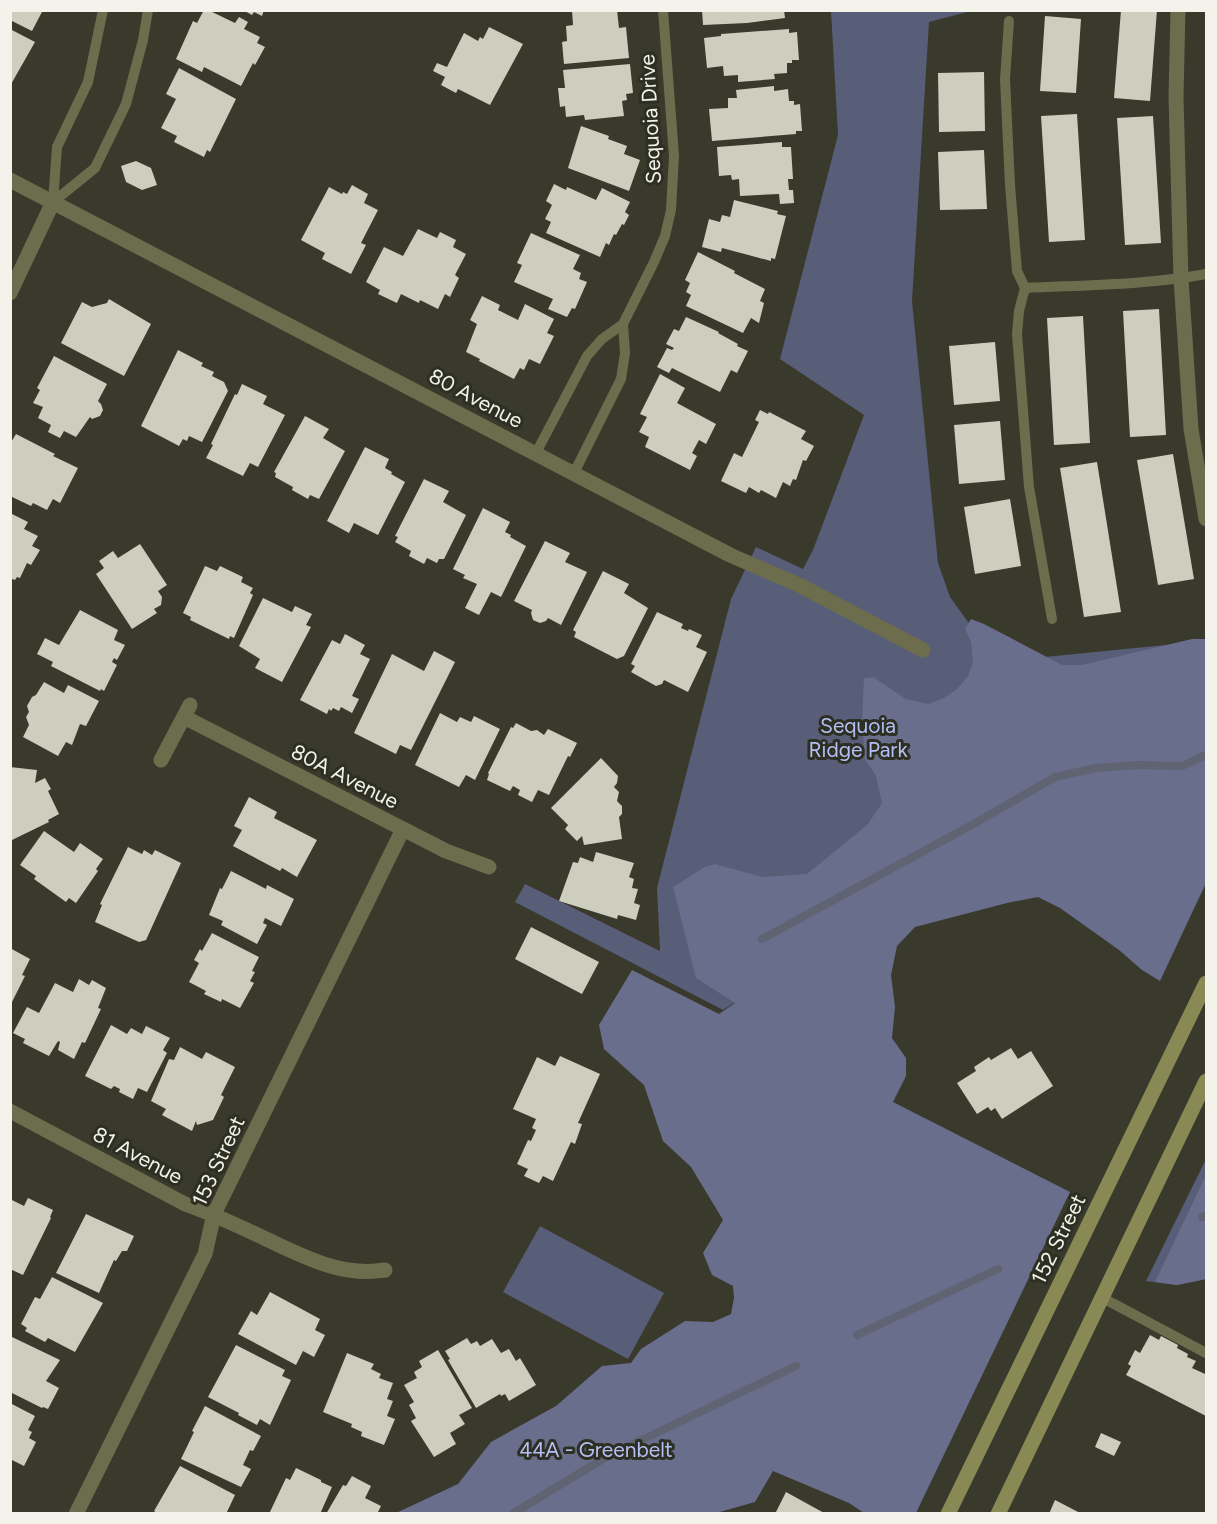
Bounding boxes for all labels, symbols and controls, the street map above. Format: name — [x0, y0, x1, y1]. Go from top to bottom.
street label: Sequoia Drive — [634, 54, 666, 184]
street label: 80 Avenue — [425, 363, 527, 433]
park label: Sequoia Ridge Park — [808, 713, 908, 762]
street label: 80A Avenue — [287, 738, 403, 814]
street label: 153 Street — [186, 1112, 250, 1210]
street label: 81 Avenue — [89, 1121, 187, 1189]
street label: 152 Street — [1026, 1190, 1090, 1288]
park label: 44A - Greenbelt — [519, 1437, 673, 1462]

